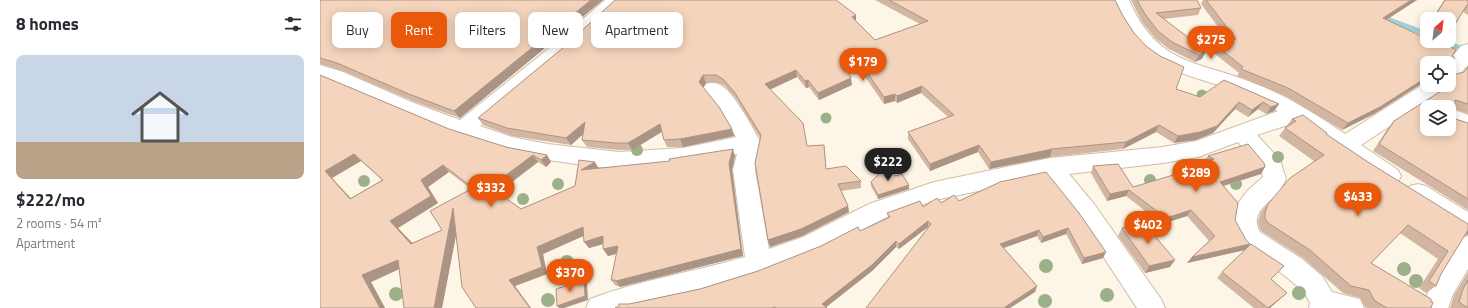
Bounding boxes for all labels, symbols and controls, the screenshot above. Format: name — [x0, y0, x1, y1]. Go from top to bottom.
text: 8 homes — [16, 11, 79, 37]
chip: Buy — [332, 12, 383, 48]
chip: Rent — [391, 12, 447, 48]
chip: Filters — [455, 12, 520, 48]
chip: New — [528, 12, 583, 48]
chip: Apartment — [591, 12, 683, 48]
north arrow — [1420, 12, 1456, 48]
map controls — [1420, 12, 1456, 136]
icon: filters — [282, 13, 304, 35]
pin: $275 — [1187, 26, 1235, 60]
text: $275 — [1196, 29, 1226, 49]
pin: $179 — [839, 48, 887, 82]
text: $179 — [848, 51, 878, 71]
button: locate — [1420, 56, 1456, 92]
icon: home — [124, 81, 196, 153]
button: layers — [1420, 100, 1456, 136]
pin: $222 — [864, 148, 912, 182]
text: $222 — [873, 151, 903, 171]
pin: $289 — [1172, 159, 1220, 193]
text: $289 — [1181, 162, 1211, 182]
pin: $332 — [467, 174, 515, 208]
text: $332 — [476, 177, 506, 197]
pin: $433 — [1334, 183, 1382, 217]
text: $433 — [1343, 186, 1373, 206]
text: $222/mo — [16, 187, 85, 213]
pin: $402 — [1124, 211, 1172, 245]
text: 2 rooms · 54 m² — [16, 213, 102, 233]
text: $402 — [1133, 214, 1163, 234]
text: Apartment — [16, 233, 75, 253]
pin: $370 — [546, 259, 594, 293]
text: $370 — [555, 262, 585, 282]

